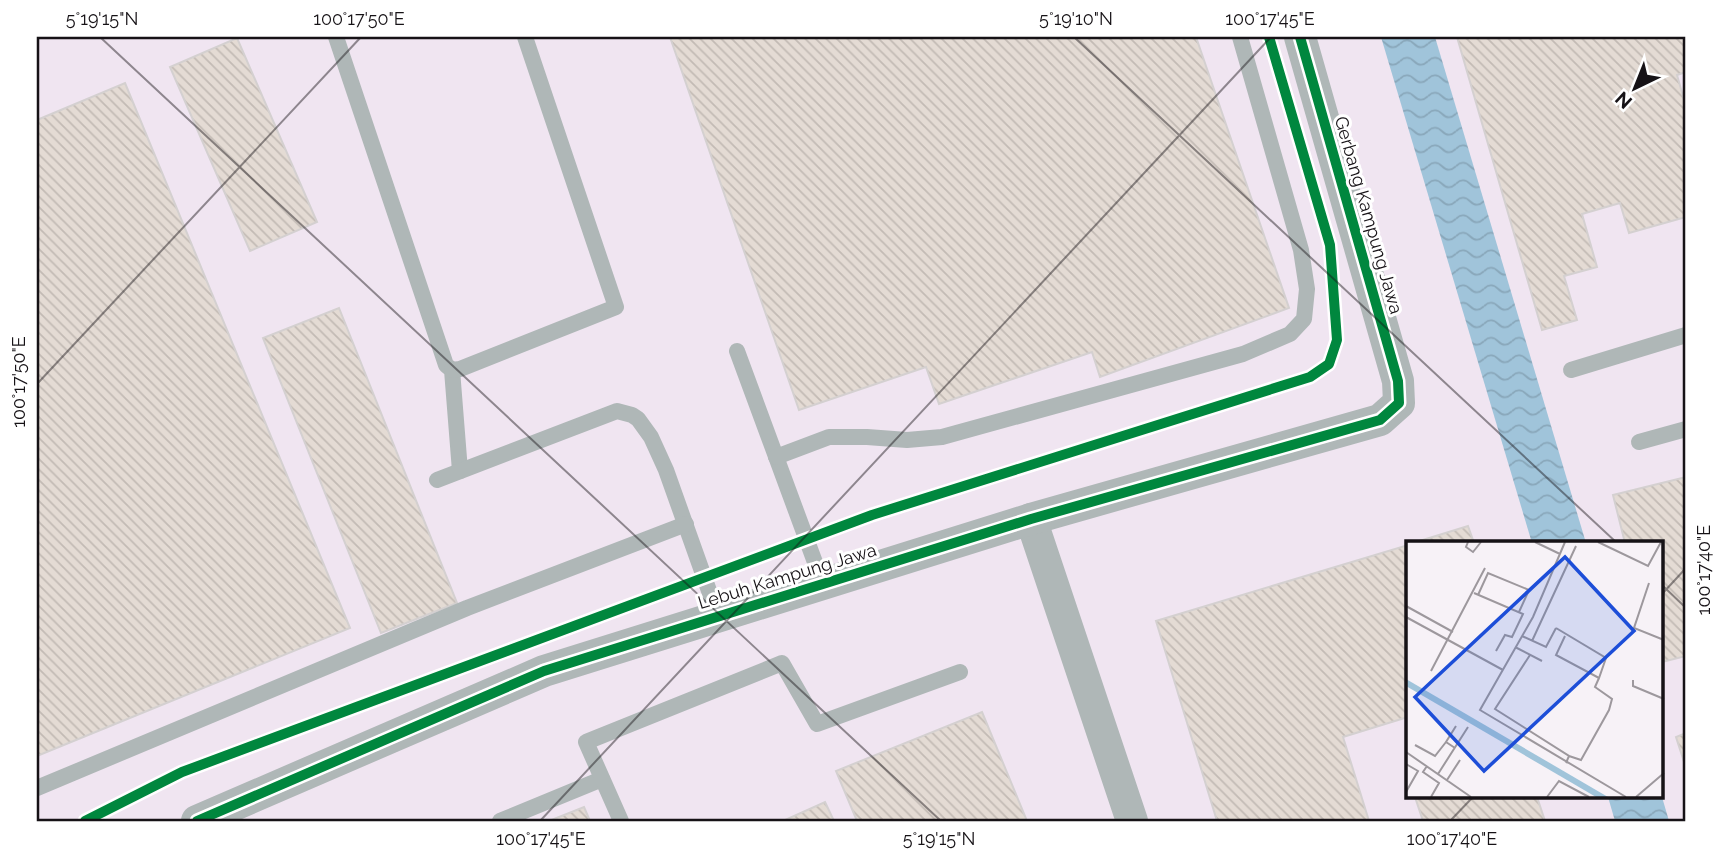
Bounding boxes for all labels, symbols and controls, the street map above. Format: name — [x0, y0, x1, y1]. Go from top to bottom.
text: 5°19'15"N — [66, 8, 138, 29]
text: 100°17'50"E — [313, 8, 405, 29]
text: 5°19'10"N — [1039, 8, 1113, 29]
text: 100°17'45"E — [1225, 8, 1315, 29]
north arrow — [1600, 52, 1670, 122]
text: N — [1611, 87, 1636, 113]
street label: Gerbang Kampung Jawa — [1331, 114, 1407, 316]
text: 100°17'50"E — [8, 336, 29, 428]
text: 100°17'40"E — [1693, 525, 1714, 615]
street label: Lebuh Kampung Jawa — [695, 539, 879, 613]
inset map — [1406, 541, 1664, 798]
text: 100°17'45"E — [496, 828, 586, 849]
text: 5°19'15"N — [903, 828, 975, 849]
text: 100°17'40"E — [1407, 828, 1497, 849]

